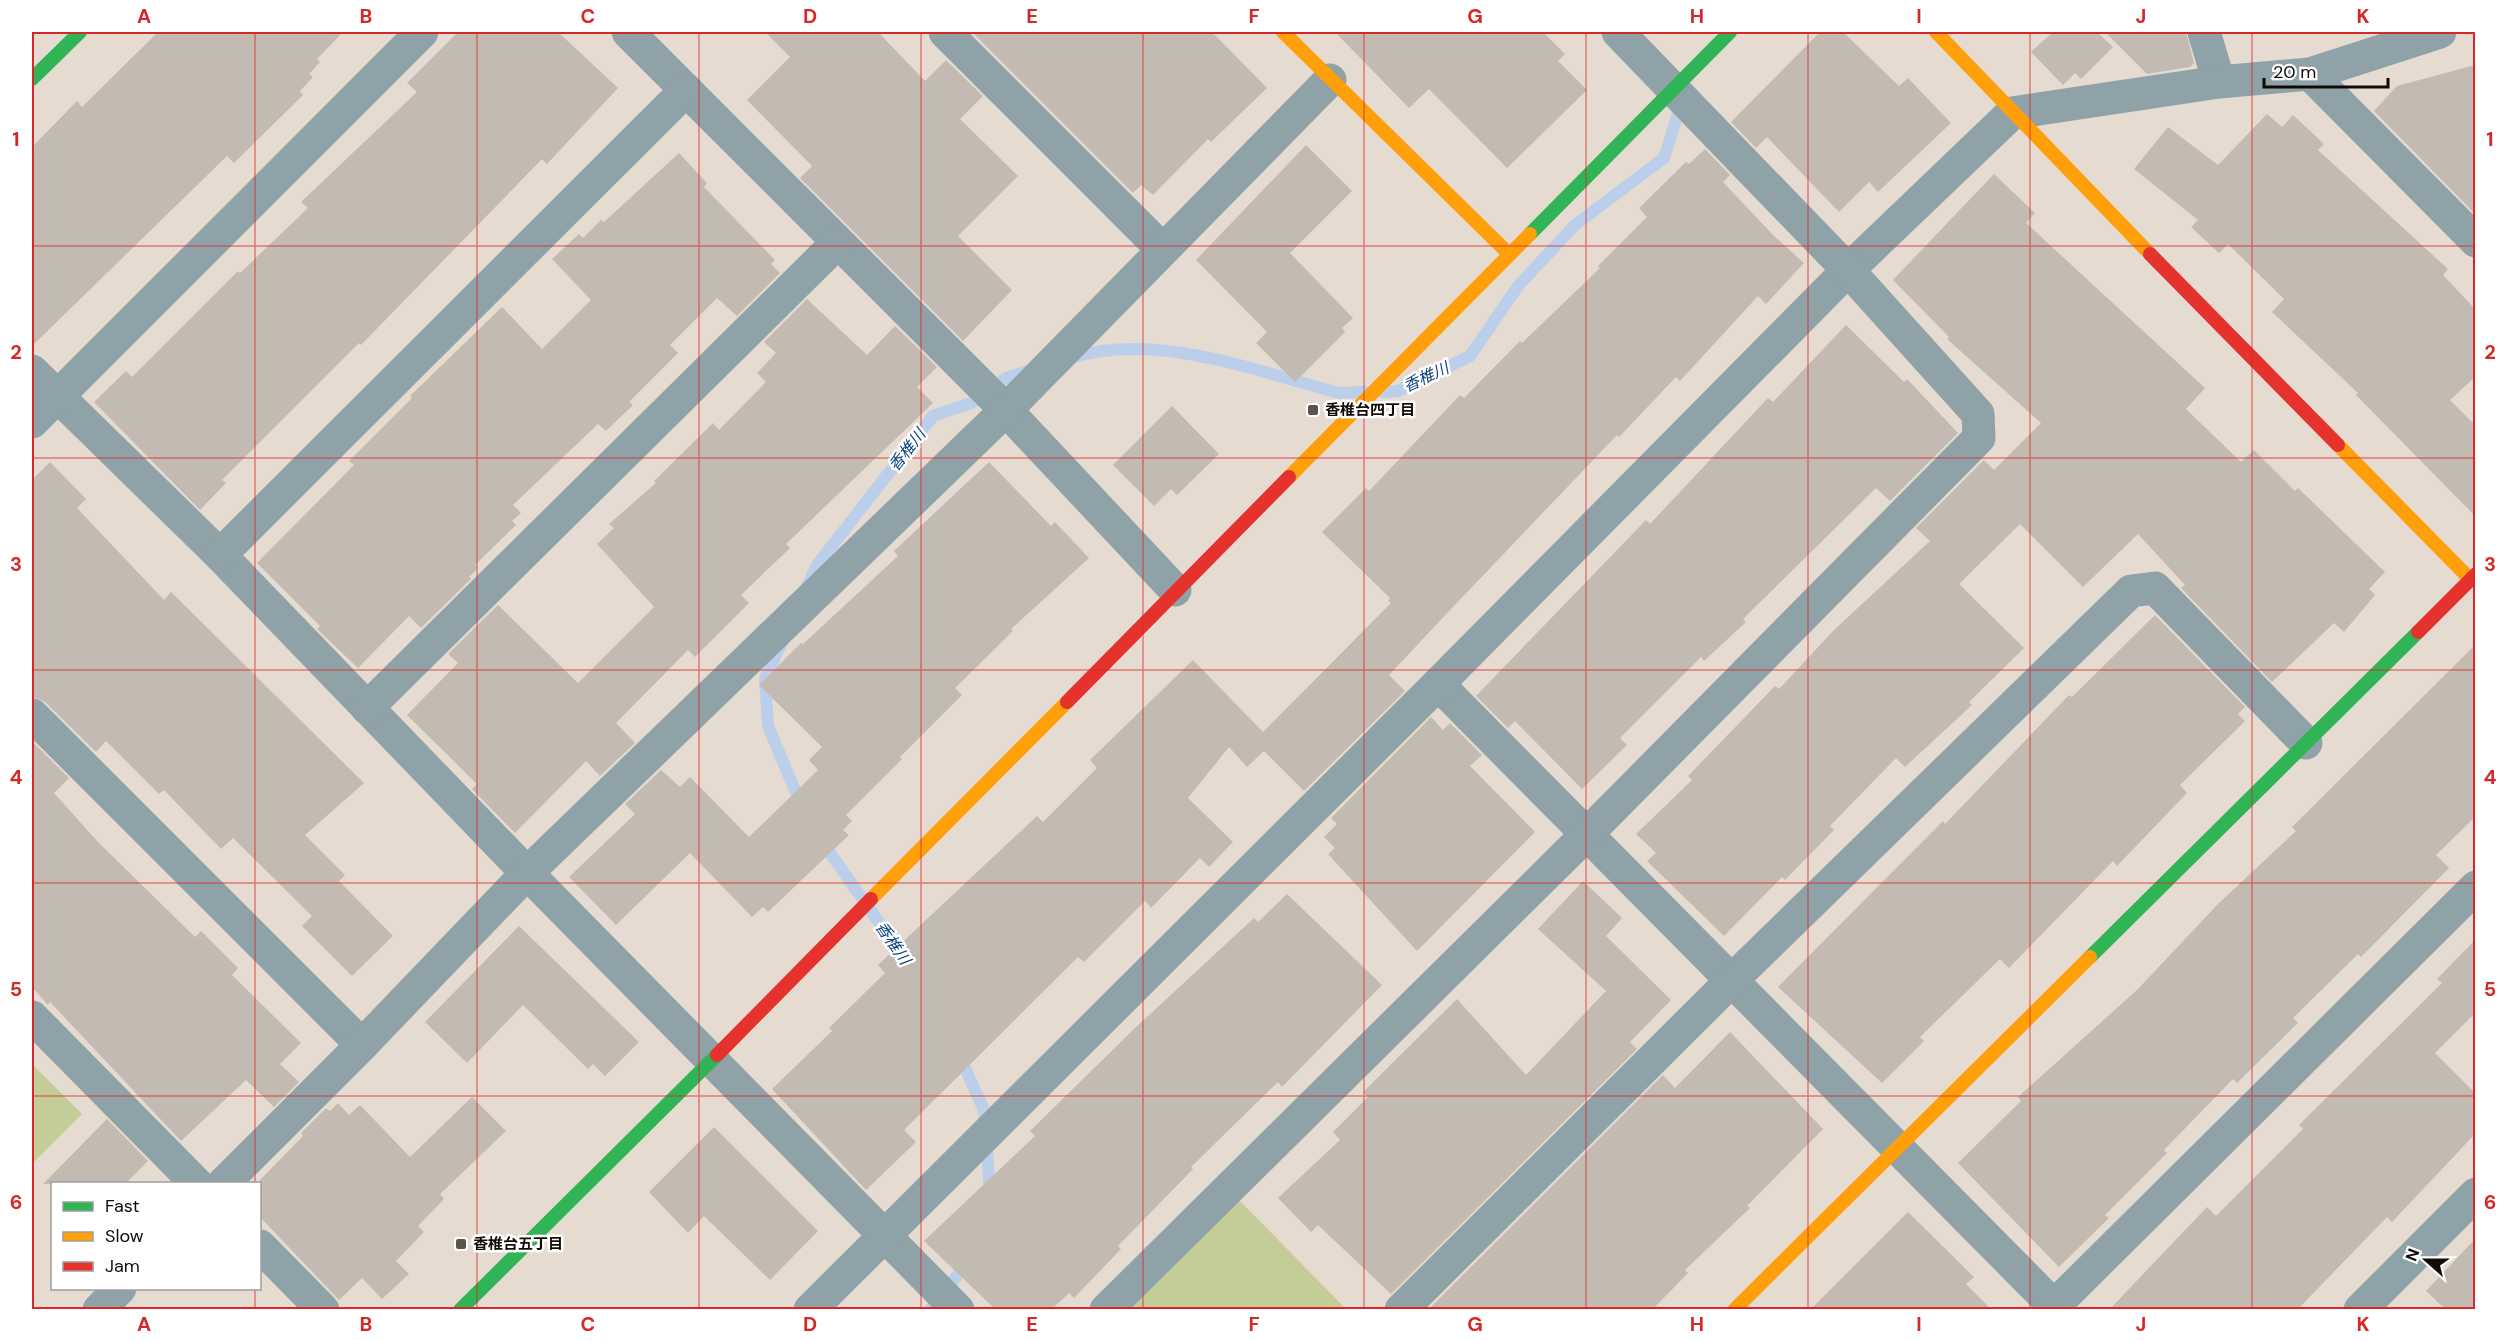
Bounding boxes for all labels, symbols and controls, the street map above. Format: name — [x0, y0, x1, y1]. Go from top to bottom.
text: A — [137, 3, 151, 29]
text: B — [360, 3, 372, 29]
text: C — [581, 3, 595, 29]
text: D — [803, 3, 817, 29]
text: E — [1026, 3, 1038, 29]
text: F — [1248, 3, 1260, 29]
text: G — [1467, 3, 1483, 29]
text: H — [1690, 3, 1704, 29]
text: I — [1916, 3, 1922, 29]
text: J — [2136, 3, 2146, 29]
text: K — [2356, 3, 2370, 29]
scale bar — [2264, 51, 2388, 89]
text: 20 m — [2273, 60, 2316, 84]
text: 1 — [12, 126, 20, 152]
text: 1 — [2486, 126, 2494, 152]
text: 2 — [10, 339, 22, 365]
text: 2 — [2484, 339, 2496, 365]
water label: 香椎川 — [1400, 356, 1454, 397]
place label: 香椎台四丁目 — [1325, 400, 1415, 420]
marker: 香椎台四丁目 — [1306, 403, 1320, 417]
water label: 香椎川 — [884, 423, 931, 475]
text: 3 — [10, 551, 22, 577]
text: 3 — [2484, 551, 2496, 577]
text: 4 — [10, 764, 23, 790]
text: 4 — [2484, 764, 2497, 790]
water label: 香椎川 — [871, 917, 917, 970]
text: 5 — [10, 976, 22, 1002]
text: 5 — [2484, 976, 2496, 1002]
legend — [51, 1182, 261, 1290]
text: 6 — [10, 1189, 22, 1215]
text: 6 — [2484, 1189, 2496, 1215]
text: Fast — [105, 1194, 140, 1218]
text: Slow — [105, 1224, 144, 1248]
north arrow — [2396, 1230, 2456, 1290]
place label: 香椎台五丁目 — [473, 1234, 563, 1254]
marker: 香椎台五丁目 — [454, 1237, 468, 1251]
text: N — [2401, 1246, 2424, 1264]
text: Jam — [105, 1254, 140, 1278]
text: A — [137, 1311, 151, 1337]
text: B — [360, 1311, 372, 1337]
text: C — [581, 1311, 595, 1337]
text: D — [803, 1311, 817, 1337]
text: E — [1026, 1311, 1038, 1337]
text: F — [1248, 1311, 1260, 1337]
text: G — [1467, 1311, 1483, 1337]
text: H — [1690, 1311, 1704, 1337]
text: I — [1916, 1311, 1922, 1337]
text: J — [2136, 1311, 2146, 1337]
text: K — [2356, 1311, 2370, 1337]

